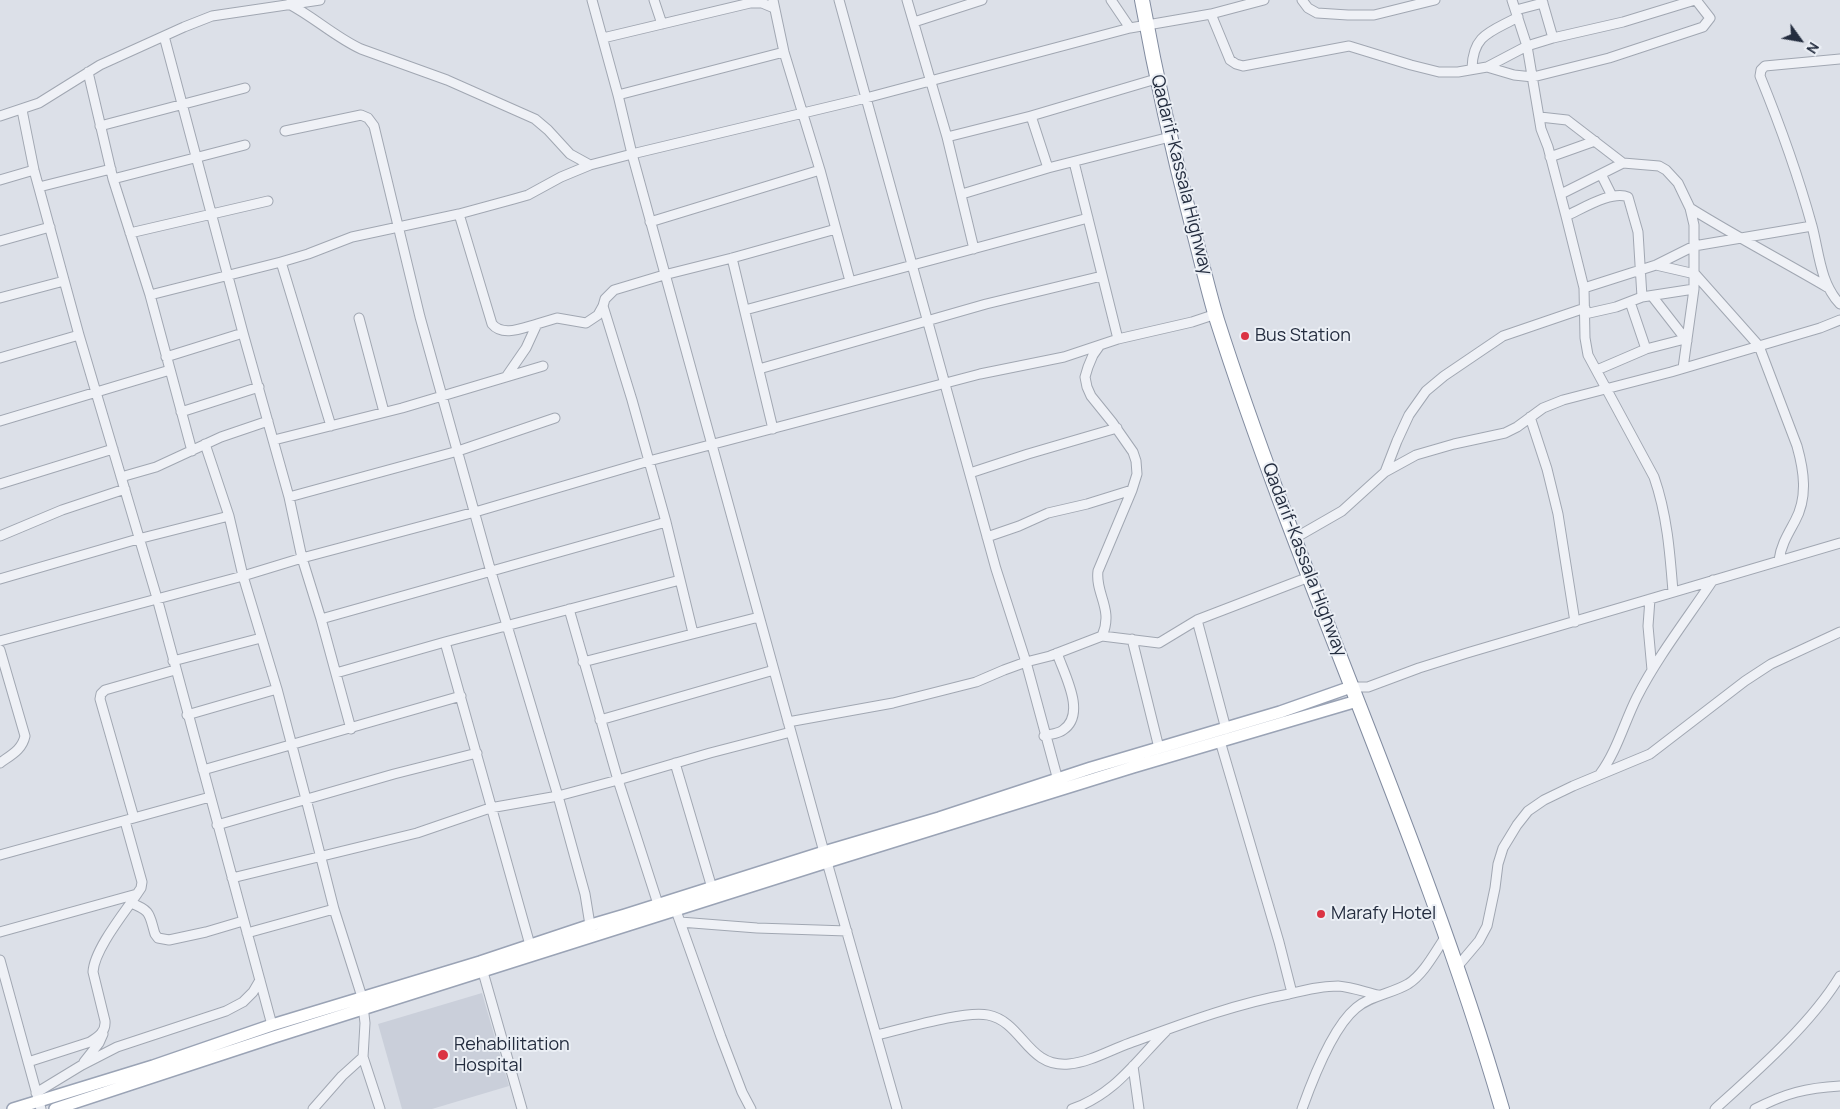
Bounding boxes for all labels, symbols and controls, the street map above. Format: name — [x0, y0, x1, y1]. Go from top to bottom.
north arrow — [1775, 15, 1825, 65]
text: N — [1802, 39, 1824, 58]
street label: Qadarif-Kassala Highway — [1146, 73, 1216, 277]
place label: Bus Station — [1255, 325, 1351, 347]
marker: Bus Station — [1239, 330, 1251, 342]
street label: Qadarif-Kassala Highway — [1257, 460, 1351, 660]
place label: Marafy Hotel — [1331, 903, 1436, 925]
marker: Marafy Hotel — [1315, 908, 1327, 920]
place label: Rehabilitation Hospital — [454, 1034, 570, 1076]
marker: Rehabilitation Hospital — [436, 1048, 450, 1062]

